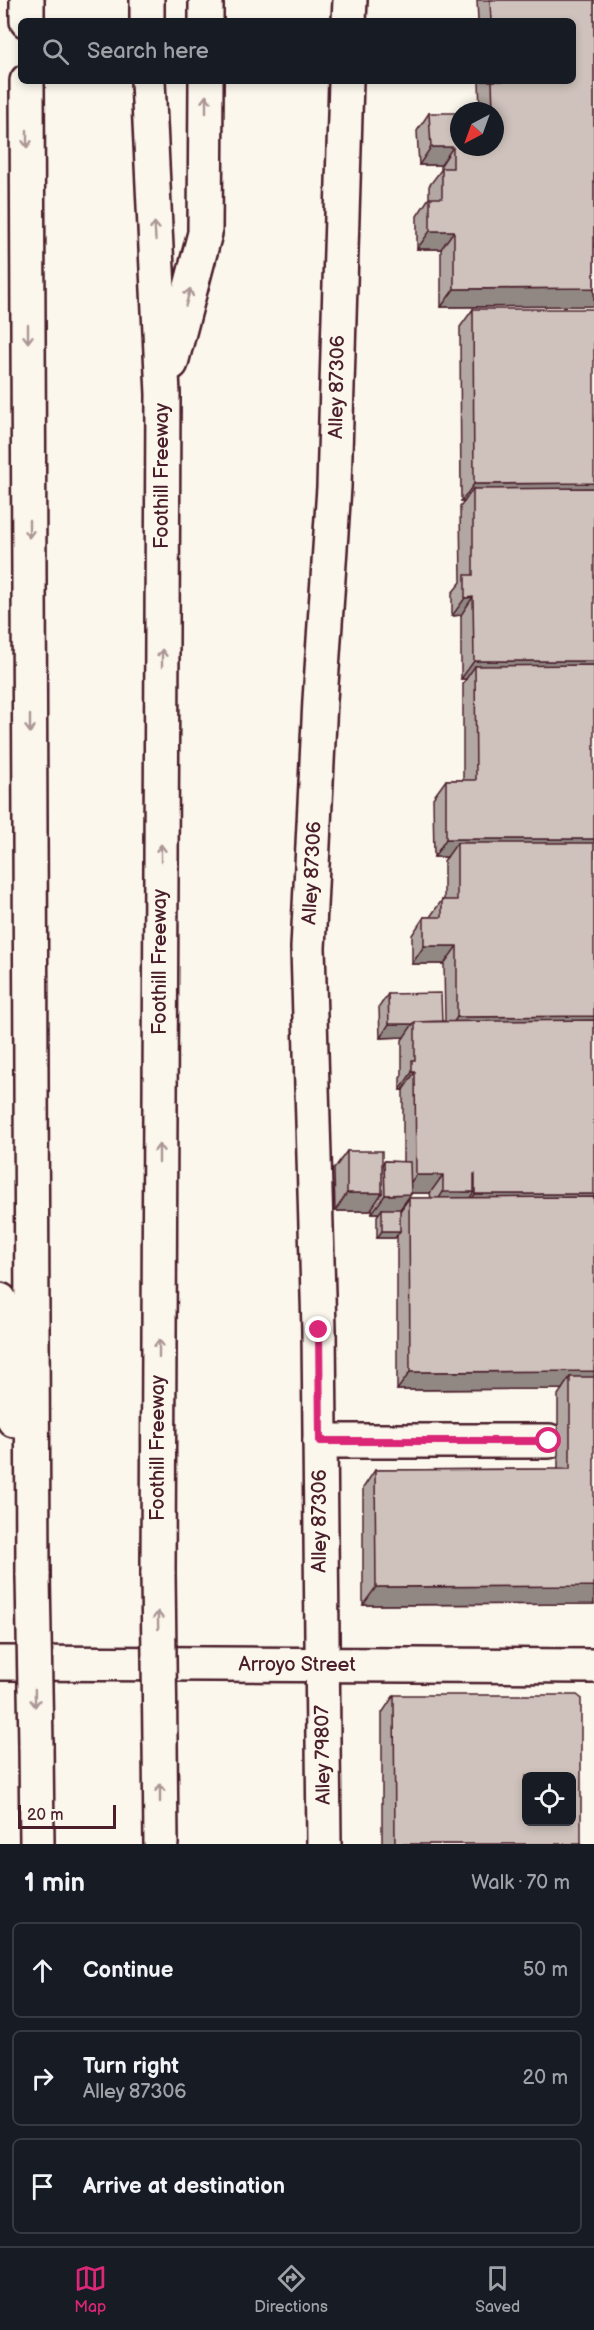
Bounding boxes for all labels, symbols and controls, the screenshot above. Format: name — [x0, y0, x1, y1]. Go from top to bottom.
search box — [18, 18, 576, 84]
icon: search — [39, 35, 72, 68]
text: Search here — [87, 38, 209, 65]
one-way arrow — [200, 95, 212, 115]
north arrow — [450, 102, 504, 156]
one-way arrow — [21, 129, 33, 149]
one-way arrow — [149, 221, 160, 241]
one-way arrow — [183, 288, 195, 307]
one-way arrow — [22, 324, 34, 344]
street label: Alley 87306 — [324, 335, 350, 439]
street label: Foothill Freeway — [150, 403, 174, 549]
one-way arrow — [23, 519, 35, 539]
one-way arrow — [156, 648, 168, 668]
one-way arrow — [24, 714, 36, 734]
street label: Alley 87306 — [297, 821, 327, 925]
one-way arrow — [155, 843, 167, 863]
street label: Foothill Freeway — [148, 889, 172, 1035]
one-way arrow — [153, 1143, 165, 1163]
route end — [305, 1316, 331, 1342]
one-way arrow — [153, 1338, 165, 1358]
street label: Foothill Freeway — [146, 1375, 170, 1521]
route start — [535, 1427, 561, 1453]
street label: Alley 87306 — [308, 1469, 332, 1573]
one-way arrow — [152, 1610, 164, 1630]
street label: Arroyo Street — [238, 1653, 356, 1677]
one-way arrow — [30, 1687, 41, 1707]
street label: Alley 79807 — [310, 1705, 336, 1805]
map controls — [522, 1772, 576, 1826]
button: locate — [522, 1772, 576, 1826]
one-way arrow — [154, 1783, 166, 1803]
scale bar — [18, 1802, 116, 1830]
text: 20 m — [27, 1806, 63, 1825]
text: 1 min — [24, 1868, 85, 1899]
text: Walk · 70 m — [471, 1871, 570, 1895]
icon: ahead — [26, 1954, 59, 1987]
text: Continue — [83, 1957, 173, 1984]
text: 50 m — [523, 1958, 568, 1982]
text: Turn right — [83, 2053, 179, 2080]
icon: right — [26, 2062, 59, 2095]
text: 20 m — [523, 2066, 568, 2090]
text: Alley 87306 — [83, 2080, 187, 2104]
icon: arrive — [26, 2170, 59, 2203]
text: Arrive at destination — [83, 2173, 285, 2200]
tab: Map — [74, 2262, 107, 2317]
tab: Directions — [254, 2262, 328, 2317]
tab: Saved — [475, 2262, 520, 2317]

